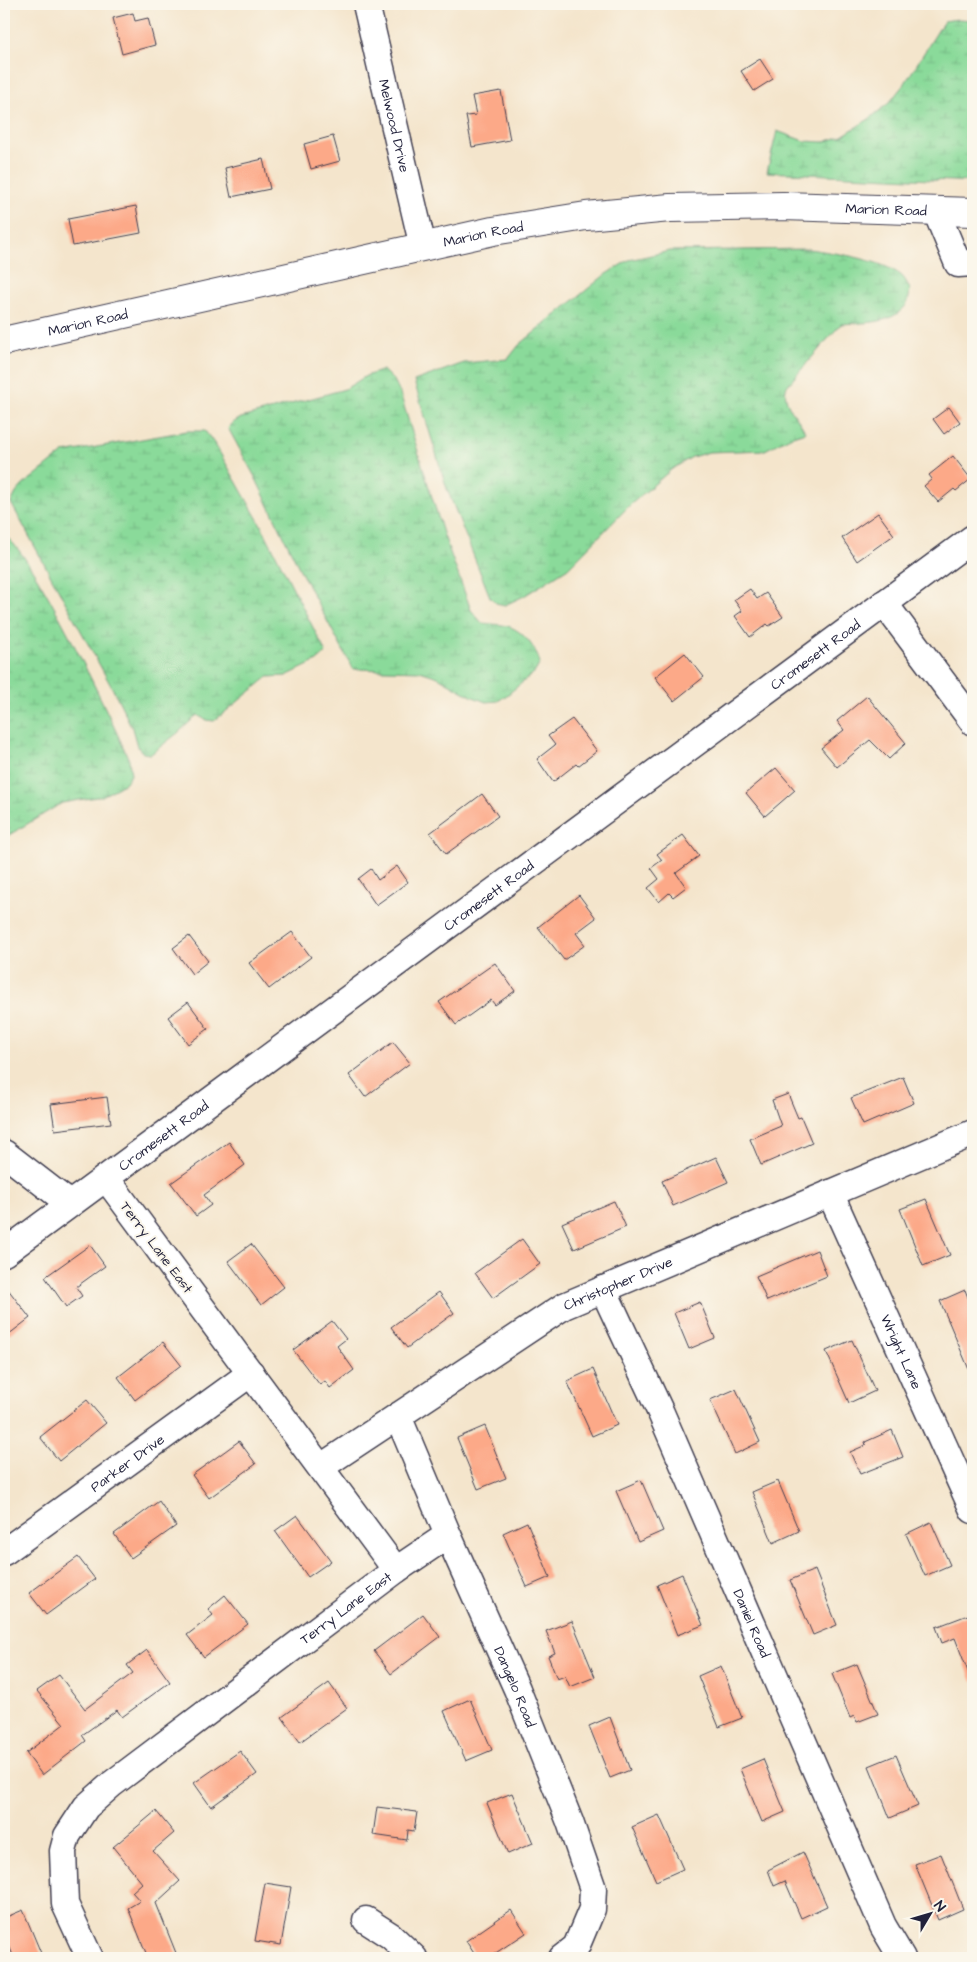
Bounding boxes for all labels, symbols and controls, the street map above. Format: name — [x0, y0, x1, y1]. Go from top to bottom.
street label: Melwood Drive — [373, 77, 414, 175]
street label: Marion Road — [845, 199, 927, 222]
street label: Marion Road — [441, 217, 525, 253]
street label: Marion Road — [46, 304, 130, 342]
street label: Cromesett Road — [766, 615, 865, 695]
street label: Cromesett Road — [440, 856, 538, 936]
street label: Cromesett Road — [115, 1096, 213, 1176]
street label: Terry Lane East — [115, 1198, 198, 1298]
street label: Christopher Drive — [561, 1252, 676, 1316]
street label: Wright Lane — [875, 1312, 926, 1393]
street label: Parker Drive — [87, 1430, 169, 1497]
street label: Terry Lane East — [296, 1567, 397, 1650]
street label: Daniel Road — [727, 1586, 775, 1661]
street label: Dangelo Road — [488, 1644, 540, 1730]
north arrow — [904, 1890, 954, 1940]
text: N — [929, 1897, 950, 1916]

